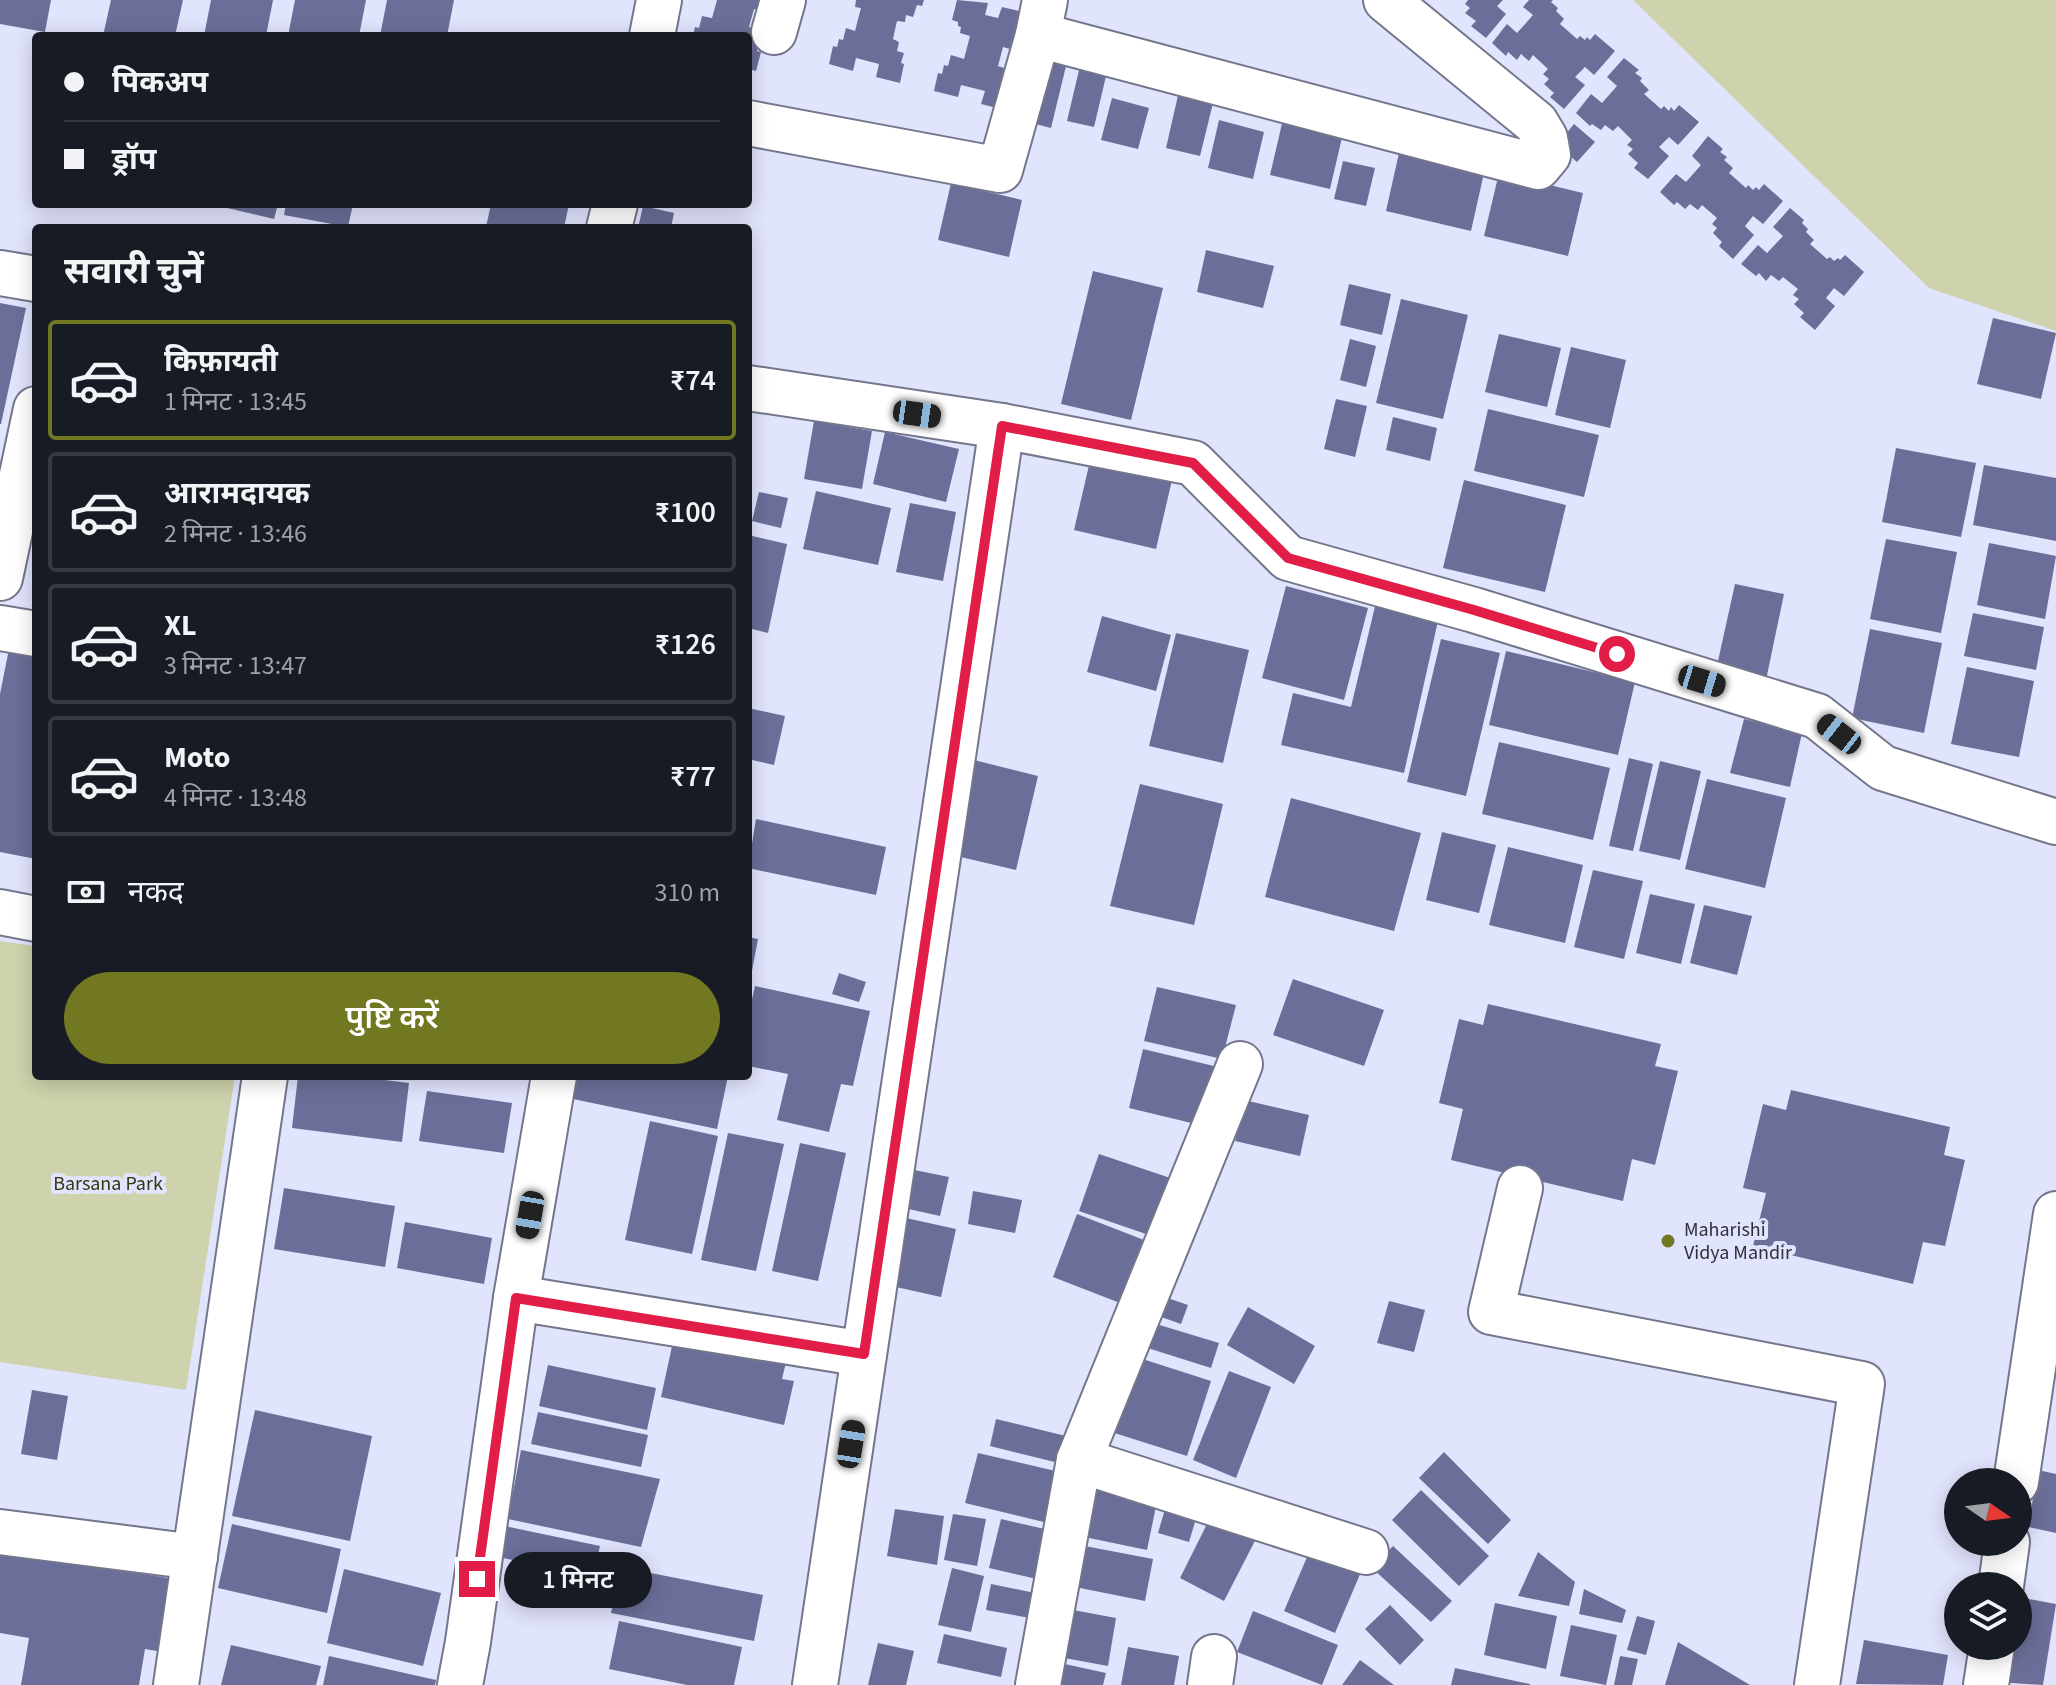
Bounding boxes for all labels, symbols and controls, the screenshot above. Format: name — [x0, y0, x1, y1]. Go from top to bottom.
text: पिकअप — [112, 61, 208, 104]
text: ड्रॉप — [112, 138, 156, 181]
text: सवारी चुनें — [64, 246, 204, 297]
text: किफ़ायती — [164, 340, 278, 383]
icon: car — [68, 344, 140, 416]
text: ₹74 — [670, 359, 716, 402]
text: 1 मिनट · 13:45 — [164, 383, 307, 420]
car — [892, 399, 942, 429]
text: आरामदायक — [164, 472, 310, 515]
icon: car — [68, 476, 140, 548]
text: ₹100 — [654, 491, 716, 534]
text: 2 मिनट · 13:46 — [164, 515, 307, 552]
text: XL — [164, 604, 197, 647]
icon: car — [68, 608, 140, 680]
text: ₹126 — [654, 623, 716, 666]
route start — [1599, 636, 1635, 672]
text: 3 मिनट · 13:47 — [164, 647, 307, 684]
car — [1676, 663, 1728, 699]
car — [1813, 710, 1865, 758]
text: Moto — [164, 736, 230, 779]
icon: car — [68, 740, 140, 812]
text: ₹77 — [670, 755, 716, 798]
text: 4 मिनट · 13:48 — [164, 779, 307, 816]
icon: cash — [64, 870, 108, 914]
text: नकद — [128, 871, 184, 914]
text: 310 m — [654, 874, 720, 911]
button: पुष्टि करें — [64, 972, 720, 1064]
park label: Barsana Park — [53, 1170, 163, 1198]
car — [514, 1189, 546, 1241]
place label: Maharishi Vidya Mandir — [1684, 1216, 1792, 1267]
marker: Maharishi Vidya Mandir — [1659, 1232, 1677, 1250]
car — [835, 1418, 867, 1470]
north arrow — [1944, 1468, 2032, 1556]
map controls — [1944, 1468, 2032, 1660]
callout: 1 मिनट — [505, 1551, 653, 1607]
route end — [459, 1561, 495, 1597]
text: 1 मिनट — [542, 1561, 614, 1598]
button: layers — [1944, 1572, 2032, 1660]

